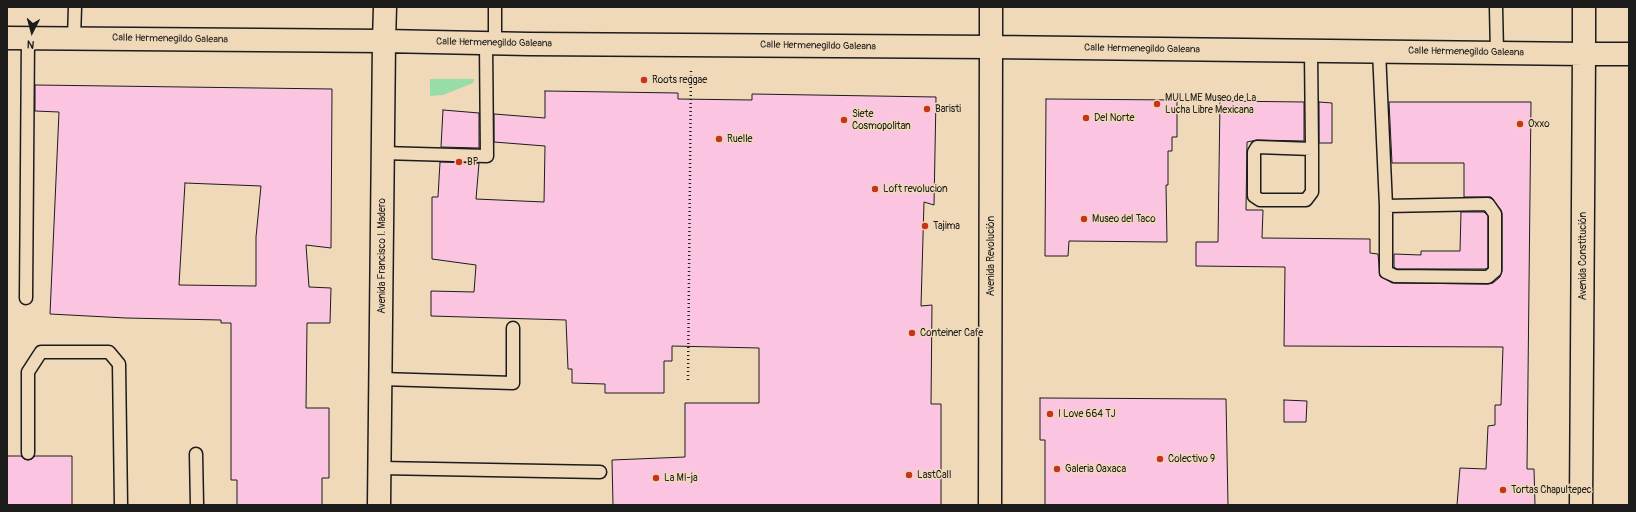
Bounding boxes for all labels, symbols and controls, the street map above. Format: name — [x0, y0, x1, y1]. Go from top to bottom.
north arrow — [12, 12, 52, 52]
street label: Calle Hermenegildo Galeana — [112, 32, 228, 46]
street label: Calle Hermenegildo Galeana — [436, 36, 552, 50]
text: N — [26, 38, 35, 51]
street label: Calle Hermenegildo Galeana — [760, 39, 876, 53]
street label: Calle Hermenegildo Galeana — [1084, 42, 1200, 56]
street label: Calle Hermenegildo Galeana — [1408, 45, 1524, 59]
place label: Roots reggae — [652, 74, 707, 86]
marker: Roots reggae — [639, 75, 649, 85]
place label: MULLME Museo de La Lucha Libre Mexicana — [1165, 92, 1256, 116]
marker: MULLME Museo de La Lucha Libre Mexicana — [1152, 99, 1162, 109]
place label: Baristi — [935, 103, 961, 115]
marker: Baristi — [922, 104, 932, 114]
place label: Siete Cosmopolitan — [852, 108, 911, 132]
place label: Del Norte — [1094, 112, 1134, 124]
marker: Del Norte — [1081, 113, 1091, 123]
marker: Siete Cosmopolitan — [839, 115, 849, 125]
place label: Oxxo — [1528, 118, 1550, 130]
marker: Oxxo — [1515, 119, 1525, 129]
place label: Ruelle — [727, 133, 752, 145]
marker: Ruelle — [714, 134, 724, 144]
place label: BP — [467, 156, 478, 168]
marker: BP — [454, 157, 464, 167]
place label: Loft revolucion — [883, 183, 948, 195]
marker: Loft revolucion — [870, 184, 880, 194]
street label: Avenida Francisco I. Madero — [376, 198, 388, 314]
street label: Avenida Constitución — [1577, 212, 1589, 300]
place label: Museo del Taco — [1092, 213, 1156, 225]
marker: Museo del Taco — [1079, 214, 1089, 224]
street label: Avenida Revolución — [985, 216, 997, 296]
place label: Tajima — [933, 220, 960, 232]
marker: Tajima — [920, 221, 930, 231]
place label: Conteiner Cafe — [920, 327, 983, 339]
marker: Conteiner Cafe — [907, 328, 917, 338]
place label: I Love 664 TJ — [1058, 408, 1116, 420]
marker: I Love 664 TJ — [1045, 409, 1055, 419]
place label: Colectivo 9 — [1168, 453, 1215, 465]
marker: Colectivo 9 — [1155, 454, 1165, 464]
place label: Galeria Oaxaca — [1065, 463, 1126, 475]
marker: Galeria Oaxaca — [1052, 464, 1062, 474]
place label: LastCall — [917, 469, 951, 481]
marker: LastCall — [904, 470, 914, 480]
place label: La MI-ja — [664, 472, 698, 484]
marker: La MI-ja — [651, 473, 661, 483]
place label: Tortas Chapultepec — [1511, 484, 1592, 496]
marker: Tortas Chapultepec — [1498, 485, 1508, 495]

